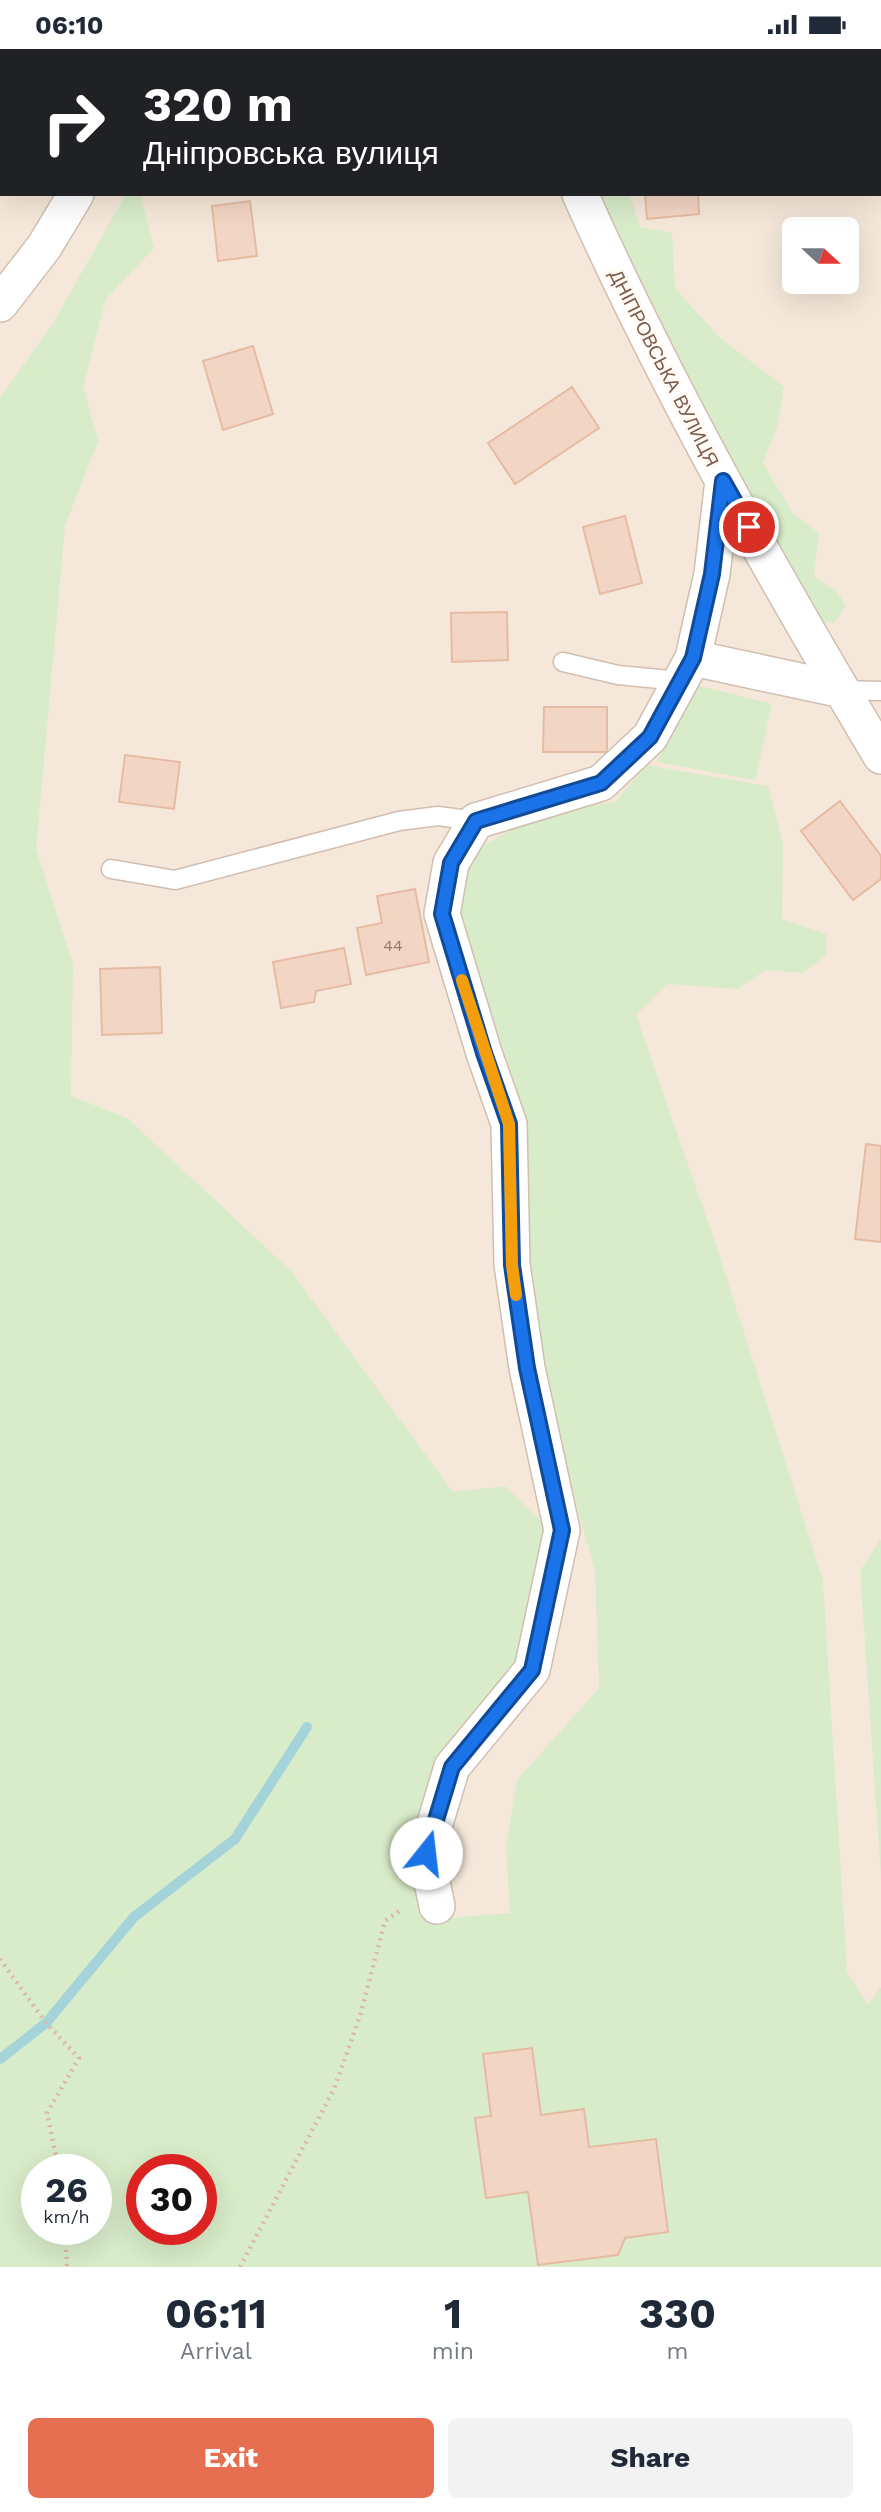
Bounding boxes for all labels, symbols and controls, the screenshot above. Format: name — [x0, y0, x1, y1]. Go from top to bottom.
text: 06:10 — [35, 10, 104, 40]
text: 320 m — [143, 75, 293, 133]
icon: right — [28, 77, 119, 168]
text: Дніпровська вулиця — [143, 134, 439, 172]
north arrow — [782, 217, 859, 294]
map controls — [782, 217, 859, 294]
street label: ДНІПРОВСЬКА ВУЛИЦЯ — [604, 265, 724, 471]
pin — [719, 497, 779, 557]
icon: arrive — [730, 508, 768, 546]
house number: 44 — [383, 936, 403, 955]
position arrow — [389, 1816, 463, 1890]
speed limit sign: 30 — [126, 2154, 217, 2245]
text: 26 — [45, 2169, 88, 2211]
text: km/h — [43, 2206, 90, 2227]
text: 06:11 — [165, 2289, 267, 2338]
text: 1 — [444, 2289, 462, 2338]
text: 330 — [639, 2289, 716, 2338]
text: Arrival — [180, 2338, 252, 2365]
text: min — [432, 2338, 474, 2365]
text: m — [667, 2338, 688, 2365]
button: Exit — [28, 2418, 434, 2498]
button: Share — [448, 2418, 853, 2498]

